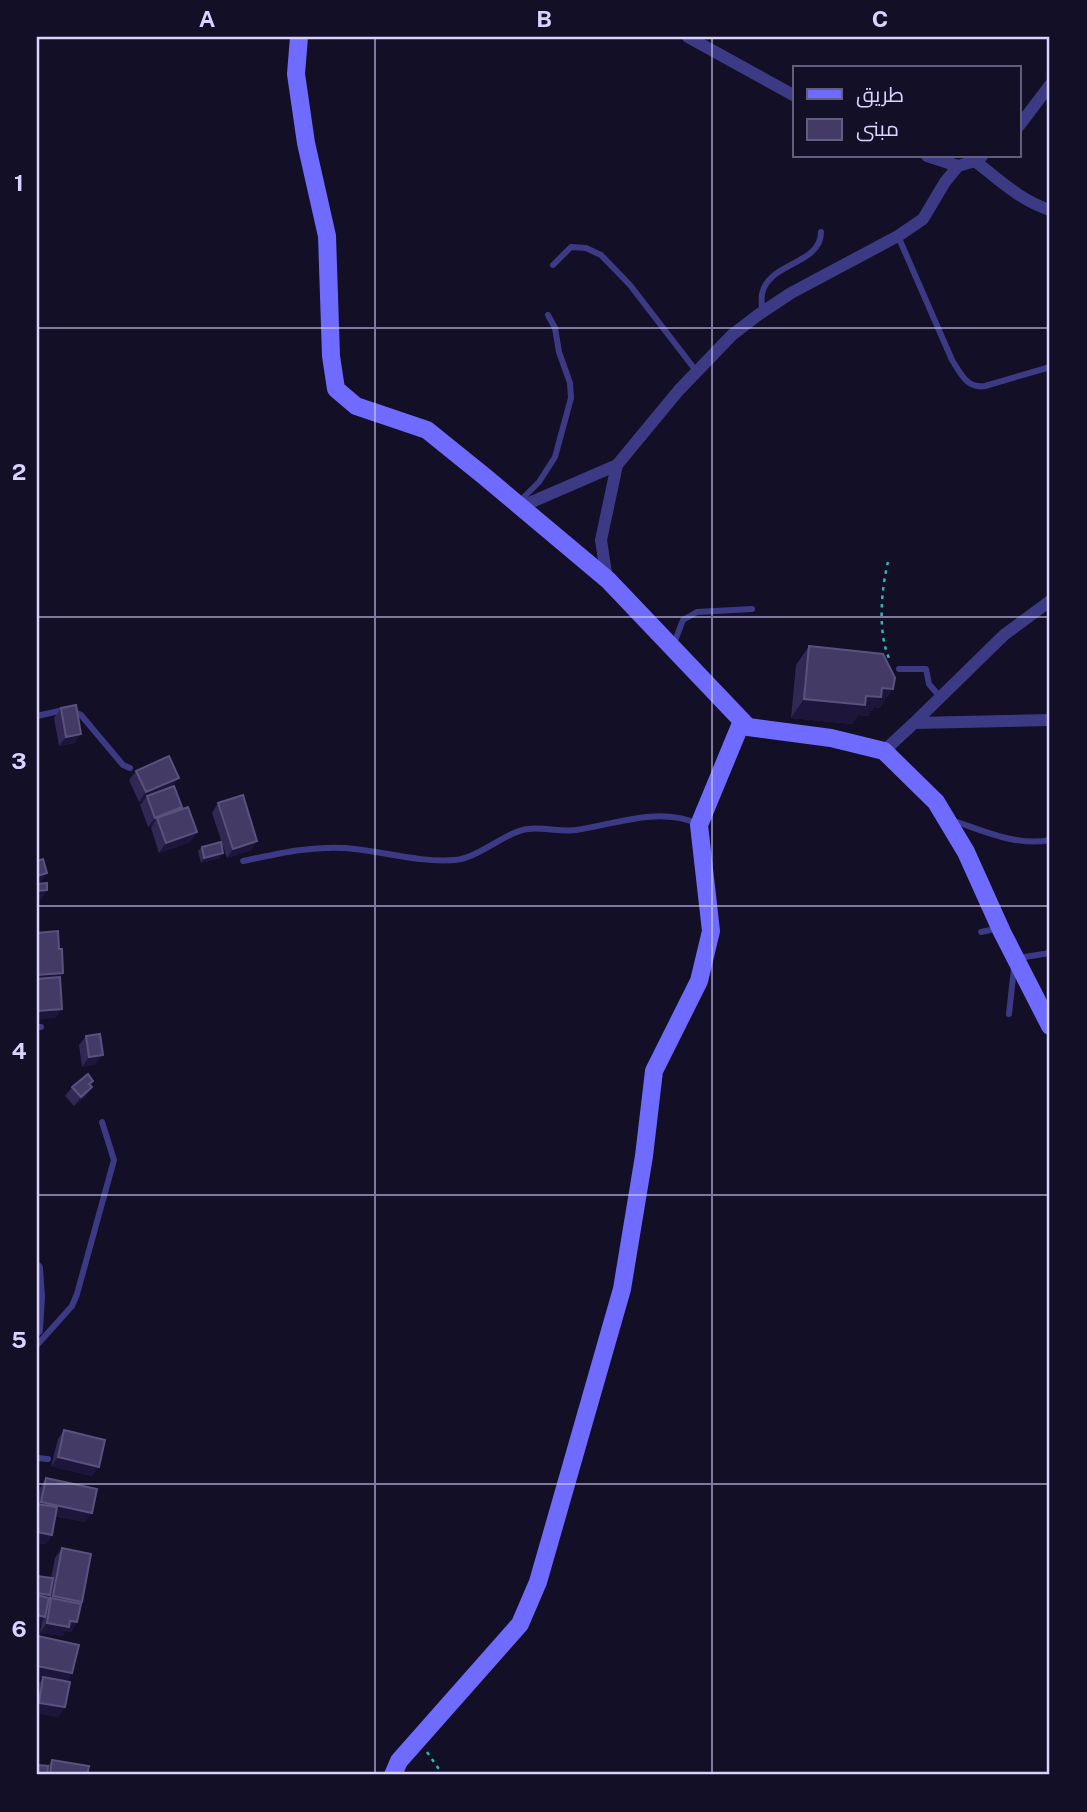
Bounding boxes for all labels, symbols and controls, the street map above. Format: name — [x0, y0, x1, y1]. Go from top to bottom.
text: A — [199, 5, 216, 32]
text: B — [536, 5, 552, 32]
text: C — [872, 5, 888, 32]
legend — [793, 66, 1020, 158]
text: طريق — [856, 82, 904, 108]
text: مبنى — [856, 116, 899, 142]
text: 1 — [14, 169, 24, 196]
text: 2 — [12, 458, 26, 485]
text: 3 — [11, 747, 27, 774]
text: 4 — [11, 1037, 27, 1064]
text: 5 — [11, 1326, 27, 1353]
text: 6 — [11, 1615, 27, 1642]

